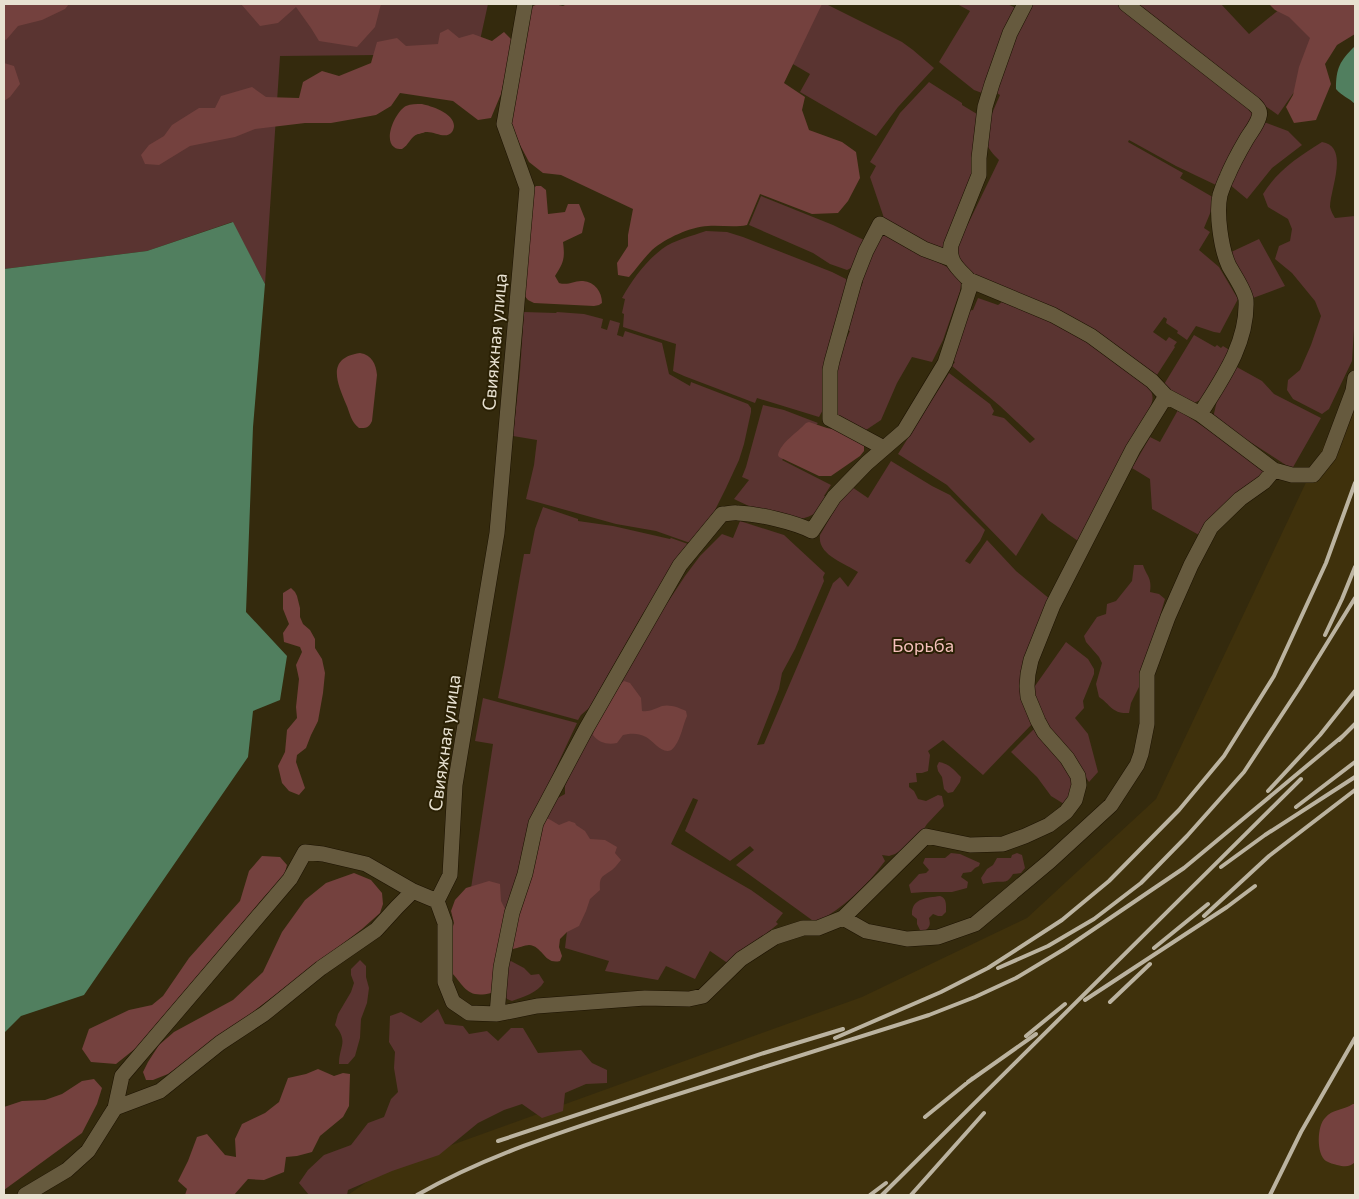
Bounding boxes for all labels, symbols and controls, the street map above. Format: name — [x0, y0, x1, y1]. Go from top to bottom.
street label: Свияжная улица — [477, 272, 511, 411]
park label: Борьба — [892, 634, 954, 656]
street label: Свияжная улица — [424, 673, 464, 813]

